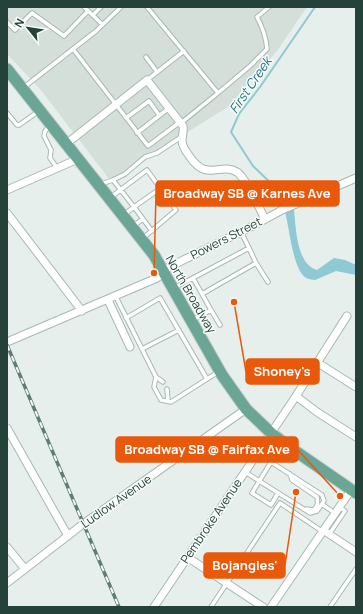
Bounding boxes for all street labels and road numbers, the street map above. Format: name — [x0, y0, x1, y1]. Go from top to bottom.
street label: Powers Street — [187, 213, 265, 263]
street label: North Broadway — [162, 252, 221, 337]
street label: Ludlow Avenue — [77, 470, 155, 532]
street label: Pembroke Avenue — [176, 475, 246, 567]

